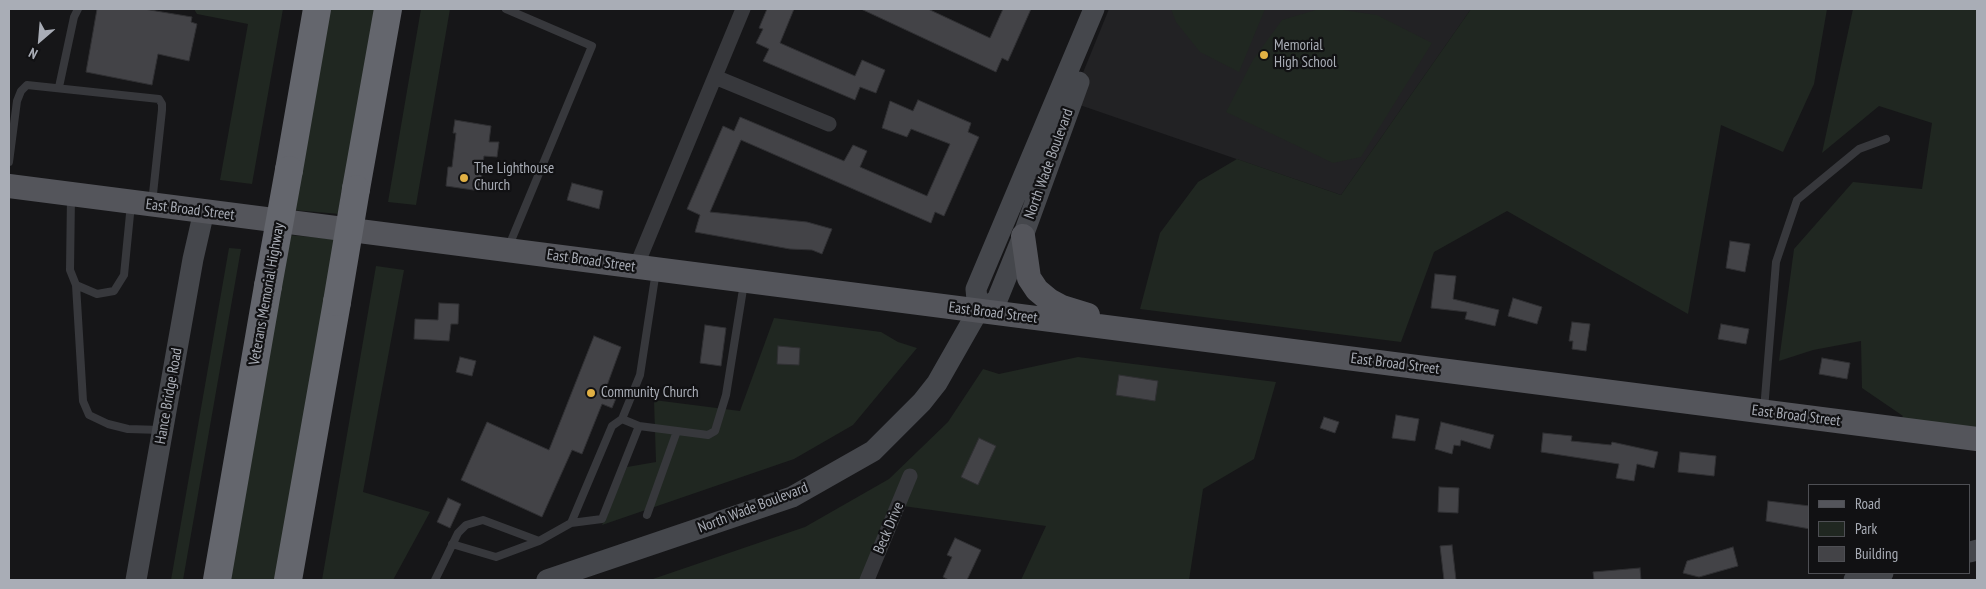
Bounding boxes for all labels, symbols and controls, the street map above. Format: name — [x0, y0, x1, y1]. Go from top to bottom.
north arrow — [15, 15, 65, 65]
place label: Memorial High School — [1274, 37, 1336, 72]
text: N — [26, 44, 41, 63]
marker: Memorial High School — [1258, 49, 1270, 61]
street label: North Wade Boulevard — [1021, 106, 1077, 222]
place label: The Lighthouse Church — [474, 160, 554, 195]
marker: The Lighthouse Church — [458, 172, 470, 184]
street label: East Broad Street — [145, 196, 235, 224]
street label: Veterans Memorial Highway — [246, 221, 288, 367]
street label: East Broad Street — [546, 246, 636, 276]
street label: East Broad Street — [948, 299, 1038, 327]
street label: Hance Bridge Road — [152, 346, 186, 446]
street label: East Broad Street — [1350, 350, 1440, 378]
place label: Community Church — [601, 384, 699, 402]
marker: Community Church — [585, 387, 597, 399]
street label: East Broad Street — [1751, 402, 1841, 430]
street label: North Wade Boulevard — [695, 479, 811, 537]
legend — [1808, 484, 1971, 574]
text: Road — [1855, 494, 1881, 513]
street label: Beck Drive — [870, 499, 908, 557]
text: Park — [1855, 519, 1877, 538]
text: Building — [1855, 544, 1898, 563]

